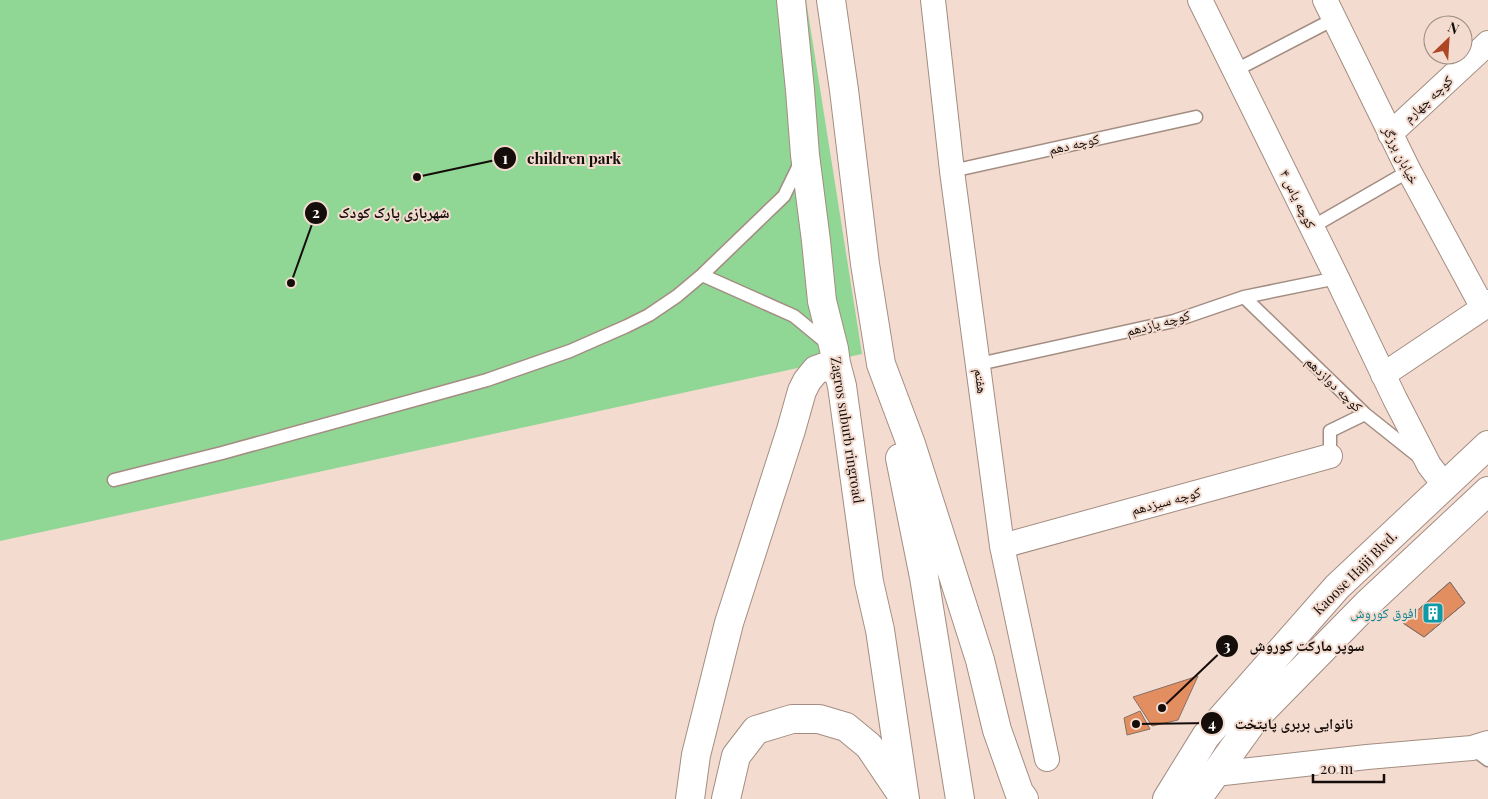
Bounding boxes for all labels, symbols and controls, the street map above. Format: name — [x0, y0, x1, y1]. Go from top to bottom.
north arrow — [1423, 15, 1473, 65]
text: N — [1445, 17, 1462, 39]
street label: کوچه چهارم — [1399, 71, 1457, 127]
street label: خیابان برزگر — [1378, 122, 1424, 187]
street label: کوچه دهم — [1047, 128, 1101, 160]
callout: children park — [492, 143, 631, 173]
text: 1 — [502, 148, 508, 168]
text: children park — [527, 148, 621, 168]
street label: کوچه یاس ۴ — [1276, 166, 1321, 232]
callout: شهربازی پارک کودک — [304, 198, 460, 228]
text: 2 — [312, 202, 320, 222]
text: شهربازی پارک کودک — [339, 202, 449, 222]
street label: کوچه یازدهم — [1124, 305, 1192, 341]
street label: کوچه دوازدهم — [1301, 352, 1367, 416]
street label: Zagros suburb ringroad — [826, 355, 868, 505]
street label: هفتم — [970, 367, 992, 395]
street label: کوچه سیزدهم — [1129, 482, 1203, 520]
street label: Kaoose Hajij Blvd. — [1308, 526, 1401, 619]
building icon: افوق کوروش — [1421, 601, 1445, 625]
place label: افوق کوروش — [1350, 603, 1417, 622]
callout: سوپر مارکت کوروش — [1215, 631, 1375, 661]
text: 3 — [1223, 635, 1231, 655]
text: سوپر مارکت کوروش — [1250, 635, 1364, 655]
callout: نانوایی بربری پایتخت — [1199, 708, 1363, 738]
text: 4 — [1208, 713, 1216, 733]
text: نانوایی بربری پایتخت — [1235, 713, 1353, 733]
scale bar — [1313, 752, 1384, 784]
text: 20 m — [1320, 758, 1354, 778]

